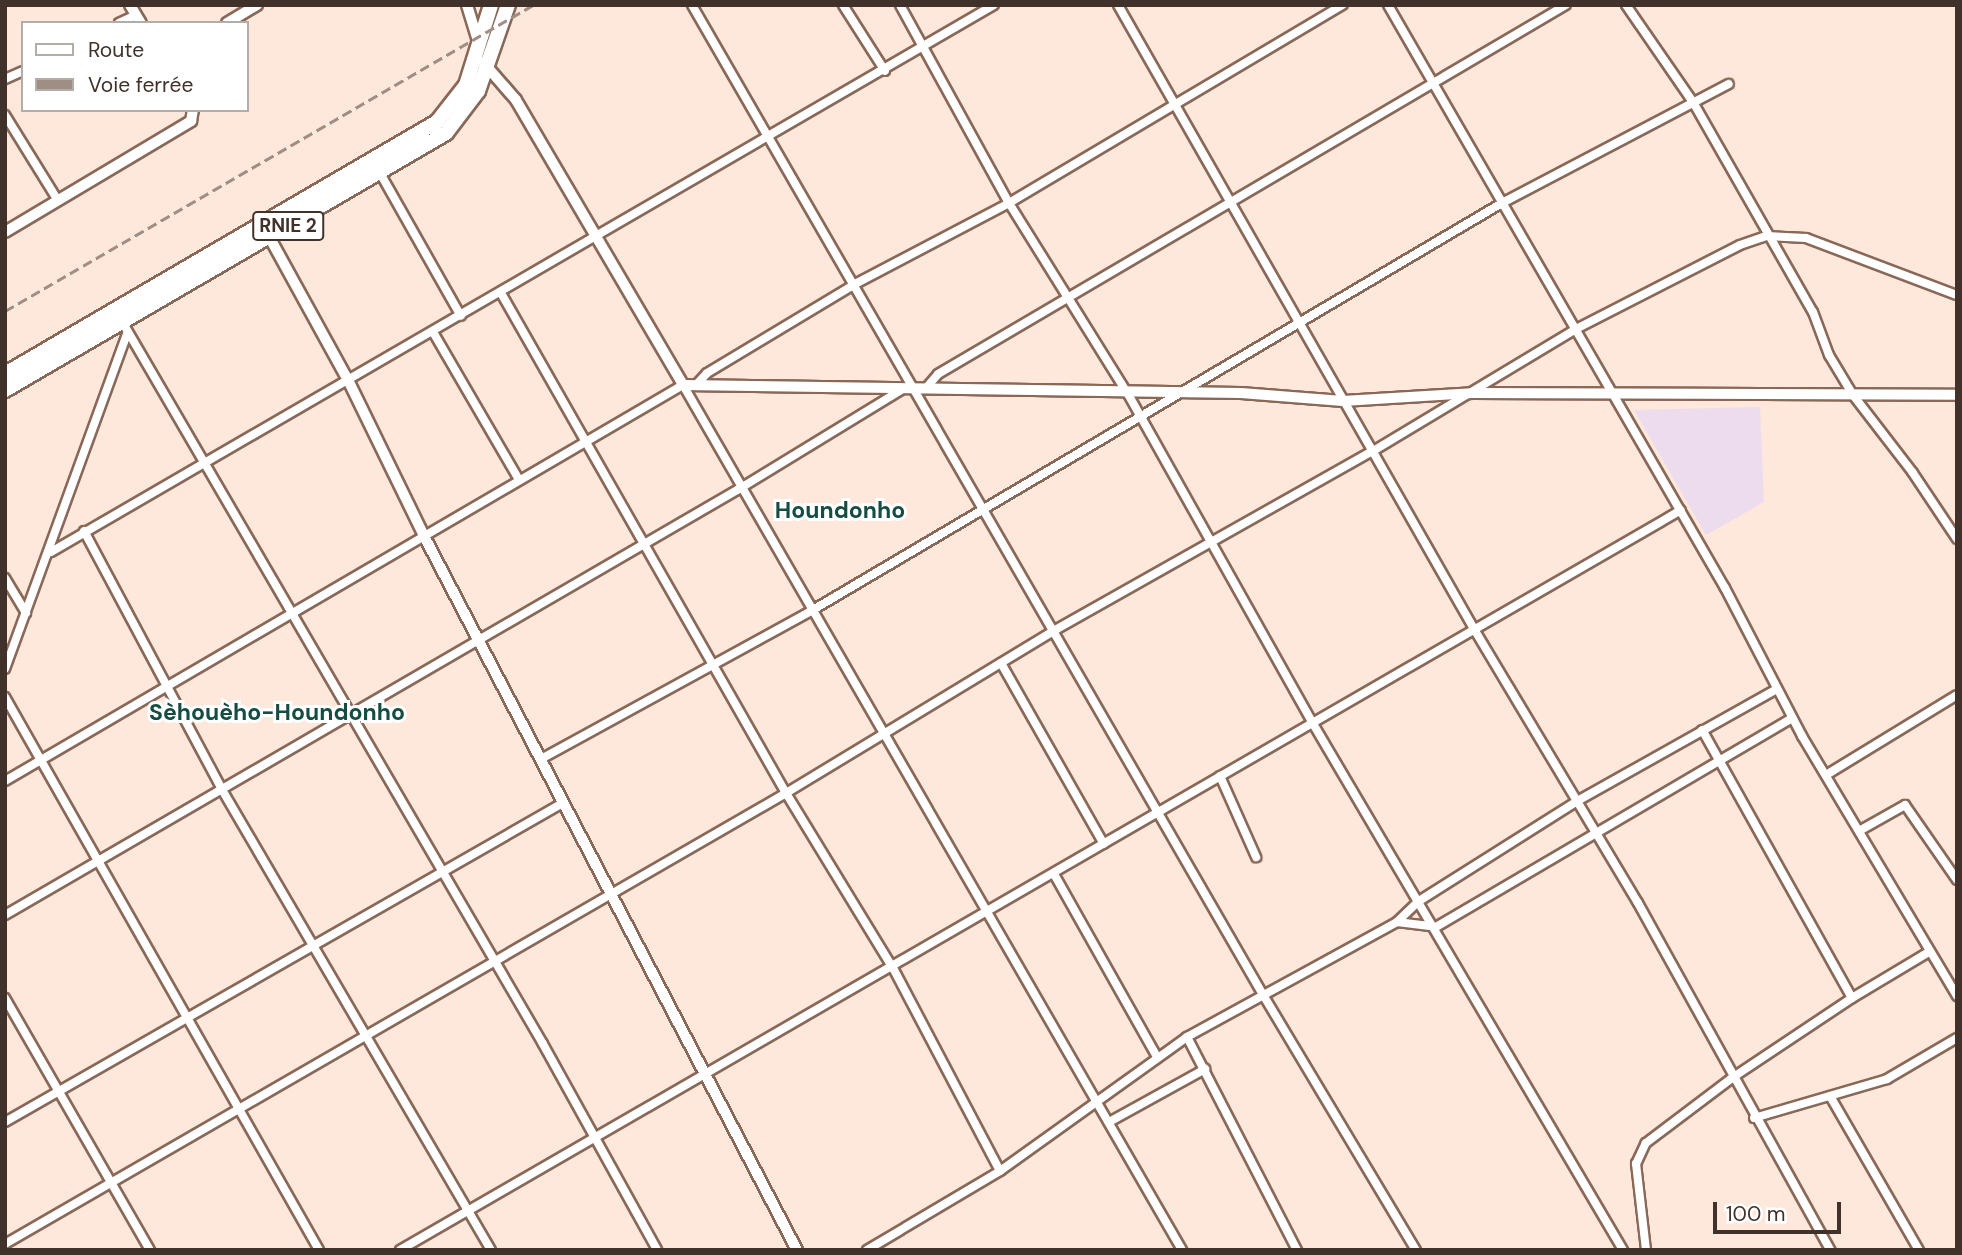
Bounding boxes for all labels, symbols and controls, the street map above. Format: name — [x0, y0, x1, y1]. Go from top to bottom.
legend — [21, 21, 248, 112]
text: Route — [88, 36, 144, 64]
text: Voie ferrée — [88, 71, 193, 99]
road number: RNIE 2 — [251, 210, 325, 242]
district label: Houndonho — [775, 496, 905, 524]
district label: Sèhouèho-Houndonho — [149, 698, 405, 726]
scale bar — [1717, 1188, 1845, 1232]
text: 100 m — [1726, 1200, 1786, 1228]

